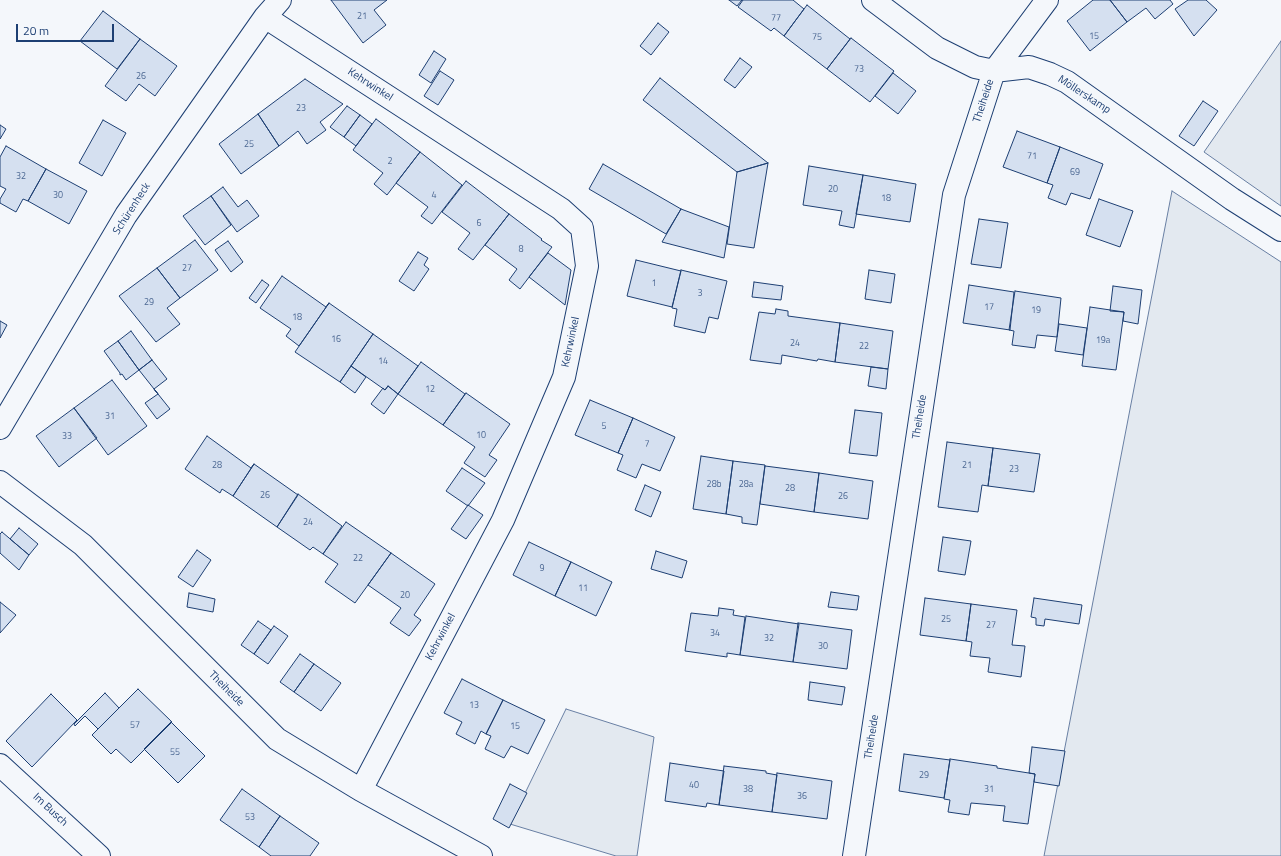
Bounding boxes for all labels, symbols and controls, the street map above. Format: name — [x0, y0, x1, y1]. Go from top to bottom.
house number: 21 — [357, 12, 367, 22]
house number: 77 — [771, 14, 781, 24]
scale bar — [18, 16, 116, 42]
text: 20 m — [23, 21, 49, 40]
house number: 15 — [1089, 32, 1099, 42]
house number: 75 — [812, 33, 822, 43]
street label: Kehrwinkel — [345, 65, 395, 105]
house number: 73 — [854, 65, 864, 75]
house number: 26 — [136, 72, 146, 82]
street label: Möllerskamp — [1055, 73, 1113, 117]
street label: Theiheide — [971, 78, 997, 124]
house number: 23 — [296, 104, 306, 114]
house number: 25 — [244, 140, 254, 150]
house number: 71 — [1027, 152, 1037, 162]
house number: 2 — [387, 157, 393, 167]
house number: 69 — [1070, 168, 1080, 178]
house number: 32 — [16, 172, 26, 182]
street label: Schürenheck — [110, 181, 154, 237]
house number: 20 — [828, 185, 838, 195]
house number: 30 — [53, 191, 63, 201]
house number: 4 — [431, 191, 437, 201]
house number: 18 — [881, 194, 891, 204]
house number: 6 — [476, 219, 482, 229]
house number: 8 — [518, 245, 524, 255]
house number: 27 — [182, 264, 192, 274]
house number: 1 — [651, 279, 657, 289]
house number: 3 — [697, 289, 703, 299]
house number: 29 — [144, 298, 154, 308]
house number: 17 — [984, 303, 994, 313]
house number: 19 — [1031, 306, 1041, 316]
house number: 18 — [292, 313, 302, 323]
street label: Kehrwinkel — [559, 316, 583, 368]
house number: 16 — [331, 335, 341, 345]
house number: 19a — [1096, 336, 1110, 346]
house number: 24 — [790, 339, 800, 349]
house number: 22 — [859, 342, 869, 352]
house number: 14 — [378, 357, 388, 367]
house number: 12 — [425, 385, 435, 395]
street label: Theiheide — [910, 394, 930, 440]
house number: 31 — [105, 412, 115, 422]
house number: 5 — [601, 422, 607, 432]
house number: 10 — [476, 431, 486, 441]
house number: 33 — [62, 432, 72, 442]
house number: 7 — [644, 440, 650, 450]
house number: 28 — [212, 461, 222, 471]
house number: 21 — [962, 461, 972, 471]
house number: 23 — [1009, 465, 1019, 475]
house number: 28b — [707, 480, 721, 490]
house number: 28a — [739, 480, 753, 490]
house number: 28 — [785, 484, 795, 494]
house number: 26 — [260, 491, 270, 501]
house number: 26 — [838, 492, 848, 502]
house number: 24 — [303, 518, 313, 528]
house number: 22 — [353, 554, 363, 564]
house number: 9 — [539, 564, 545, 574]
house number: 11 — [578, 584, 588, 594]
house number: 20 — [400, 591, 410, 601]
street label: Kehrwinkel — [423, 611, 459, 663]
house number: 25 — [941, 615, 951, 625]
house number: 27 — [986, 621, 996, 631]
house number: 34 — [710, 629, 720, 639]
house number: 32 — [764, 634, 774, 644]
house number: 30 — [818, 642, 828, 652]
street label: Theiheide — [205, 668, 247, 710]
house number: 13 — [469, 701, 479, 711]
street label: Theiheide — [862, 714, 882, 760]
house number: 57 — [130, 721, 140, 731]
house number: 15 — [510, 722, 520, 732]
house number: 55 — [170, 748, 180, 758]
house number: 29 — [919, 771, 929, 781]
house number: 40 — [689, 781, 699, 791]
house number: 38 — [743, 785, 753, 795]
house number: 31 — [984, 785, 994, 795]
street label: Im Busch — [30, 791, 70, 829]
house number: 36 — [797, 792, 807, 802]
house number: 53 — [245, 813, 255, 823]

